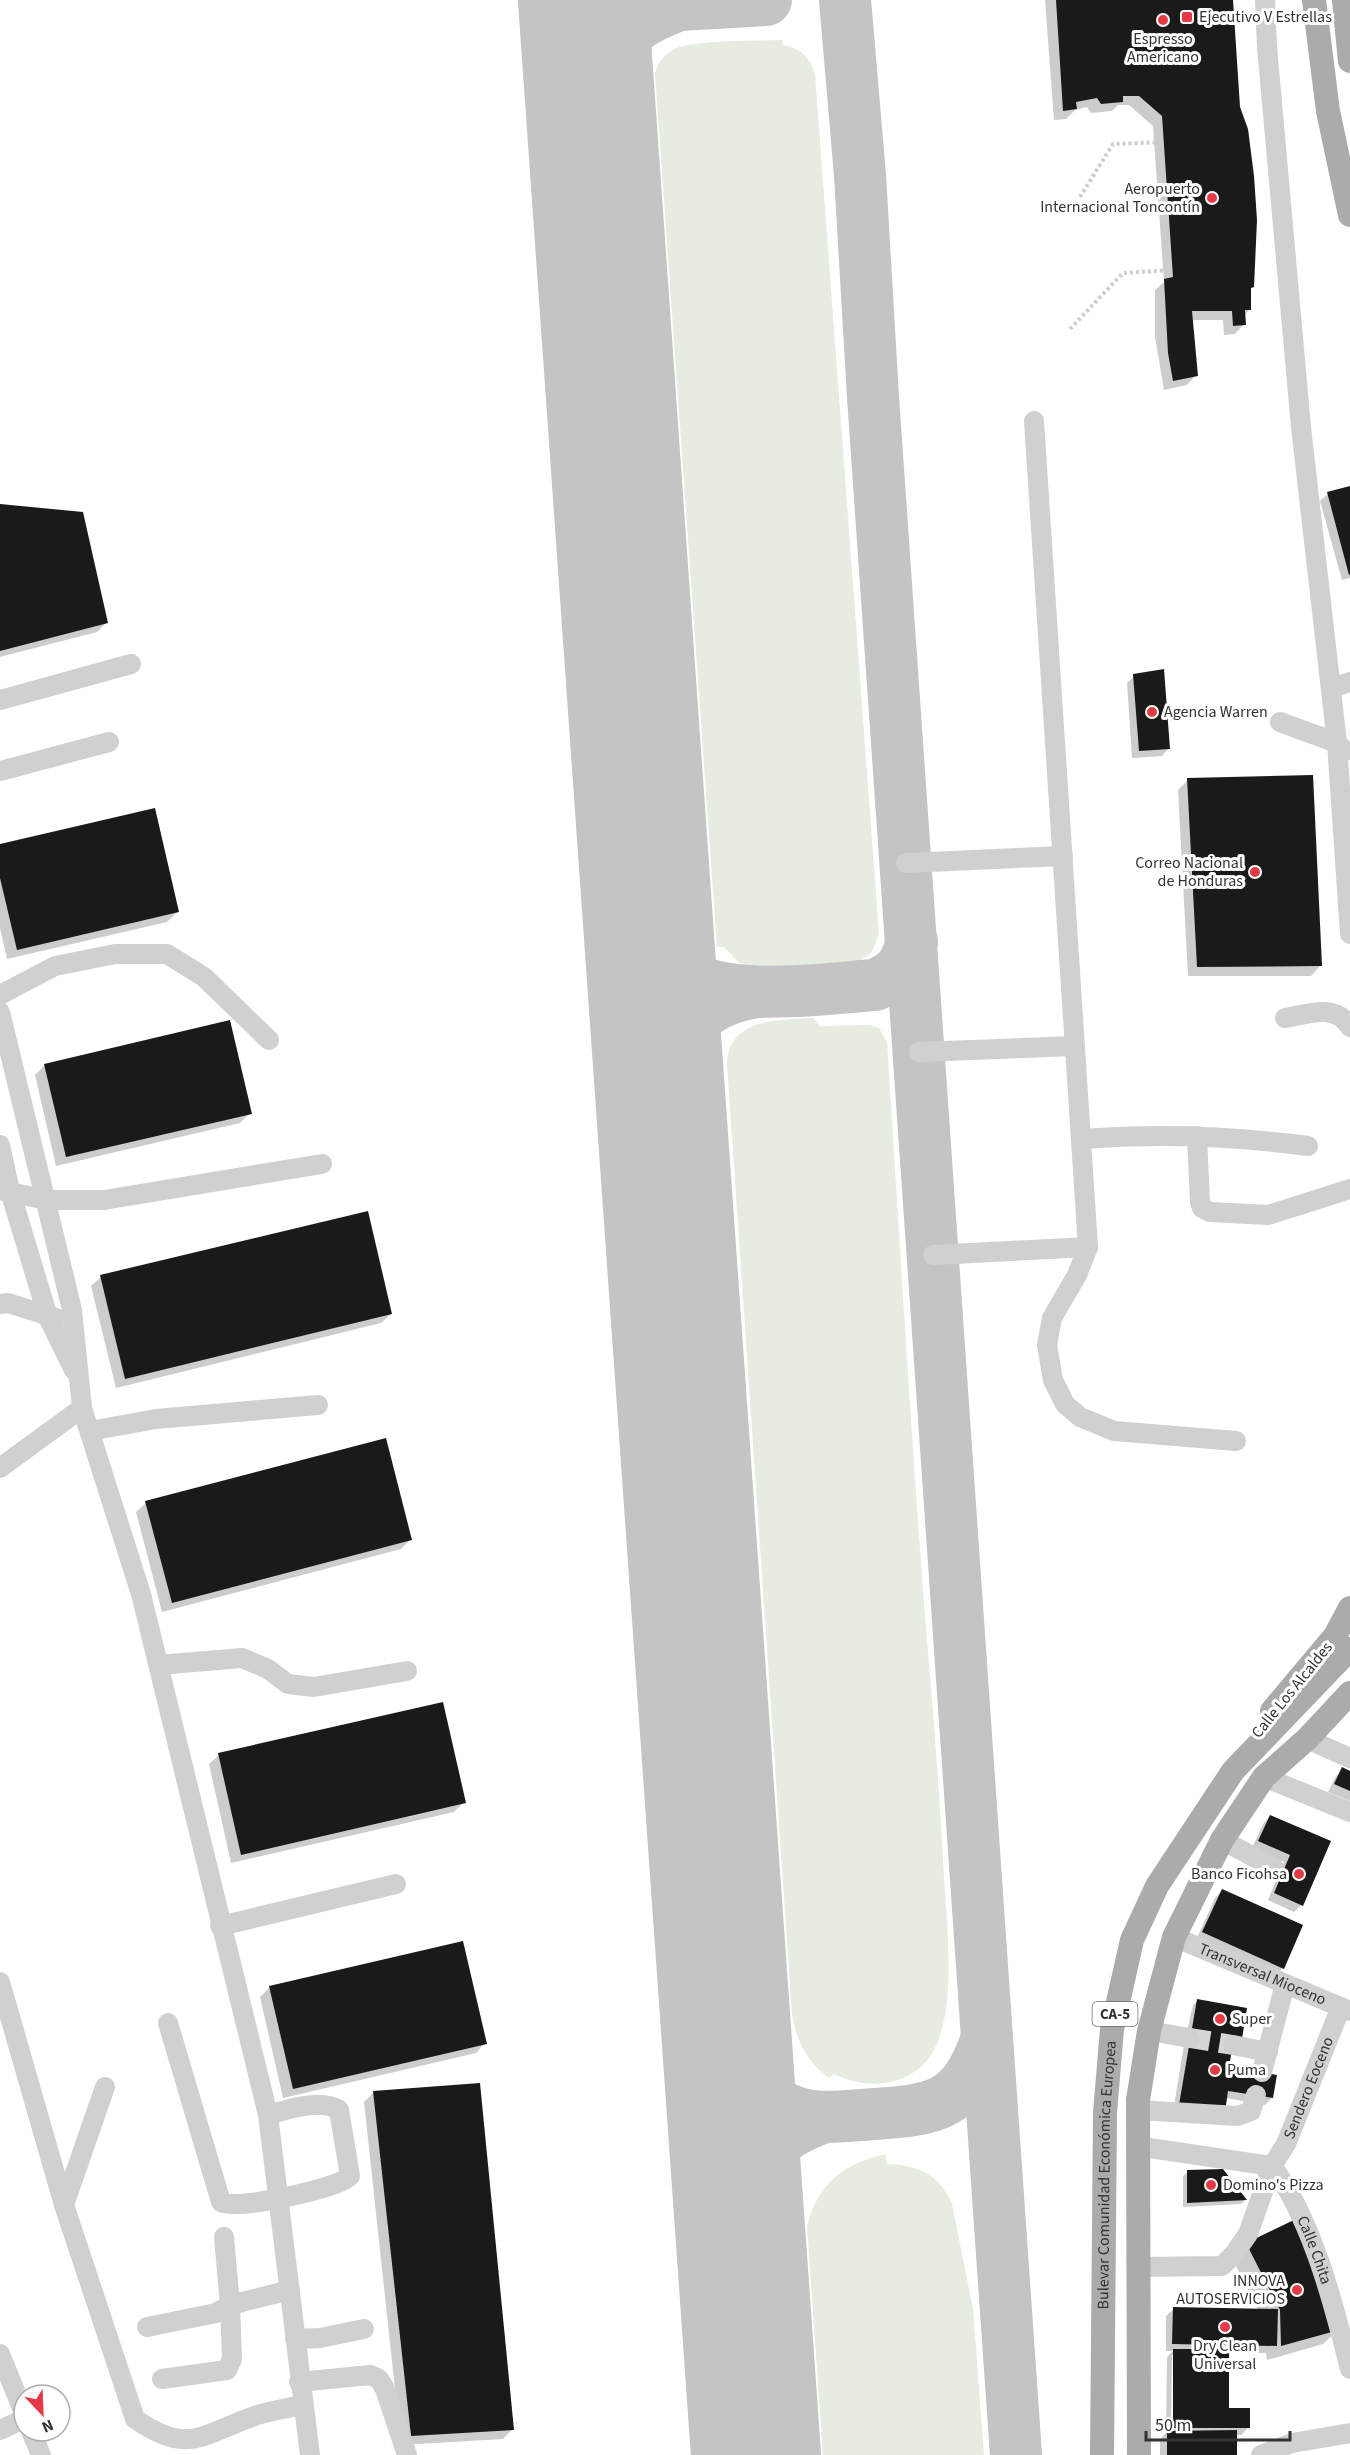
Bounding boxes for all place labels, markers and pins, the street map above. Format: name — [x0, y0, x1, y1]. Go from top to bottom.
place label: Ejecutivo V Estrellas — [1199, 6, 1332, 28]
marker: Ejecutivo V Estrellas — [1180, 10, 1194, 24]
marker: Espresso Americano — [1156, 13, 1170, 27]
place label: Espresso Americano — [1127, 28, 1199, 68]
place label: Aeropuerto Internacional Toncontín — [1040, 178, 1200, 218]
marker: Aeropuerto Internacional Toncontín — [1205, 191, 1219, 205]
place label: Agencia Warren — [1164, 701, 1268, 723]
marker: Agencia Warren — [1145, 705, 1159, 719]
place label: Correo Nacional de Honduras — [1135, 852, 1243, 892]
marker: Correo Nacional de Honduras — [1248, 865, 1262, 879]
place label: Banco Ficohsa — [1191, 1863, 1287, 1885]
marker: Banco Ficohsa — [1292, 1867, 1306, 1881]
place label: Super — [1232, 2008, 1272, 2030]
marker: Super — [1213, 2012, 1227, 2026]
place label: Puma — [1227, 2059, 1266, 2081]
marker: Puma — [1208, 2063, 1222, 2077]
place label: Domino's Pizza — [1223, 2174, 1324, 2196]
marker: Domino's Pizza — [1204, 2178, 1218, 2192]
place label: INNOVA AUTOSERVICIOS — [1176, 2270, 1285, 2310]
marker: INNOVA AUTOSERVICIOS — [1290, 2283, 1304, 2297]
marker: Dry Clean Universal — [1218, 2320, 1232, 2334]
place label: Dry Clean Universal — [1193, 2335, 1257, 2375]

